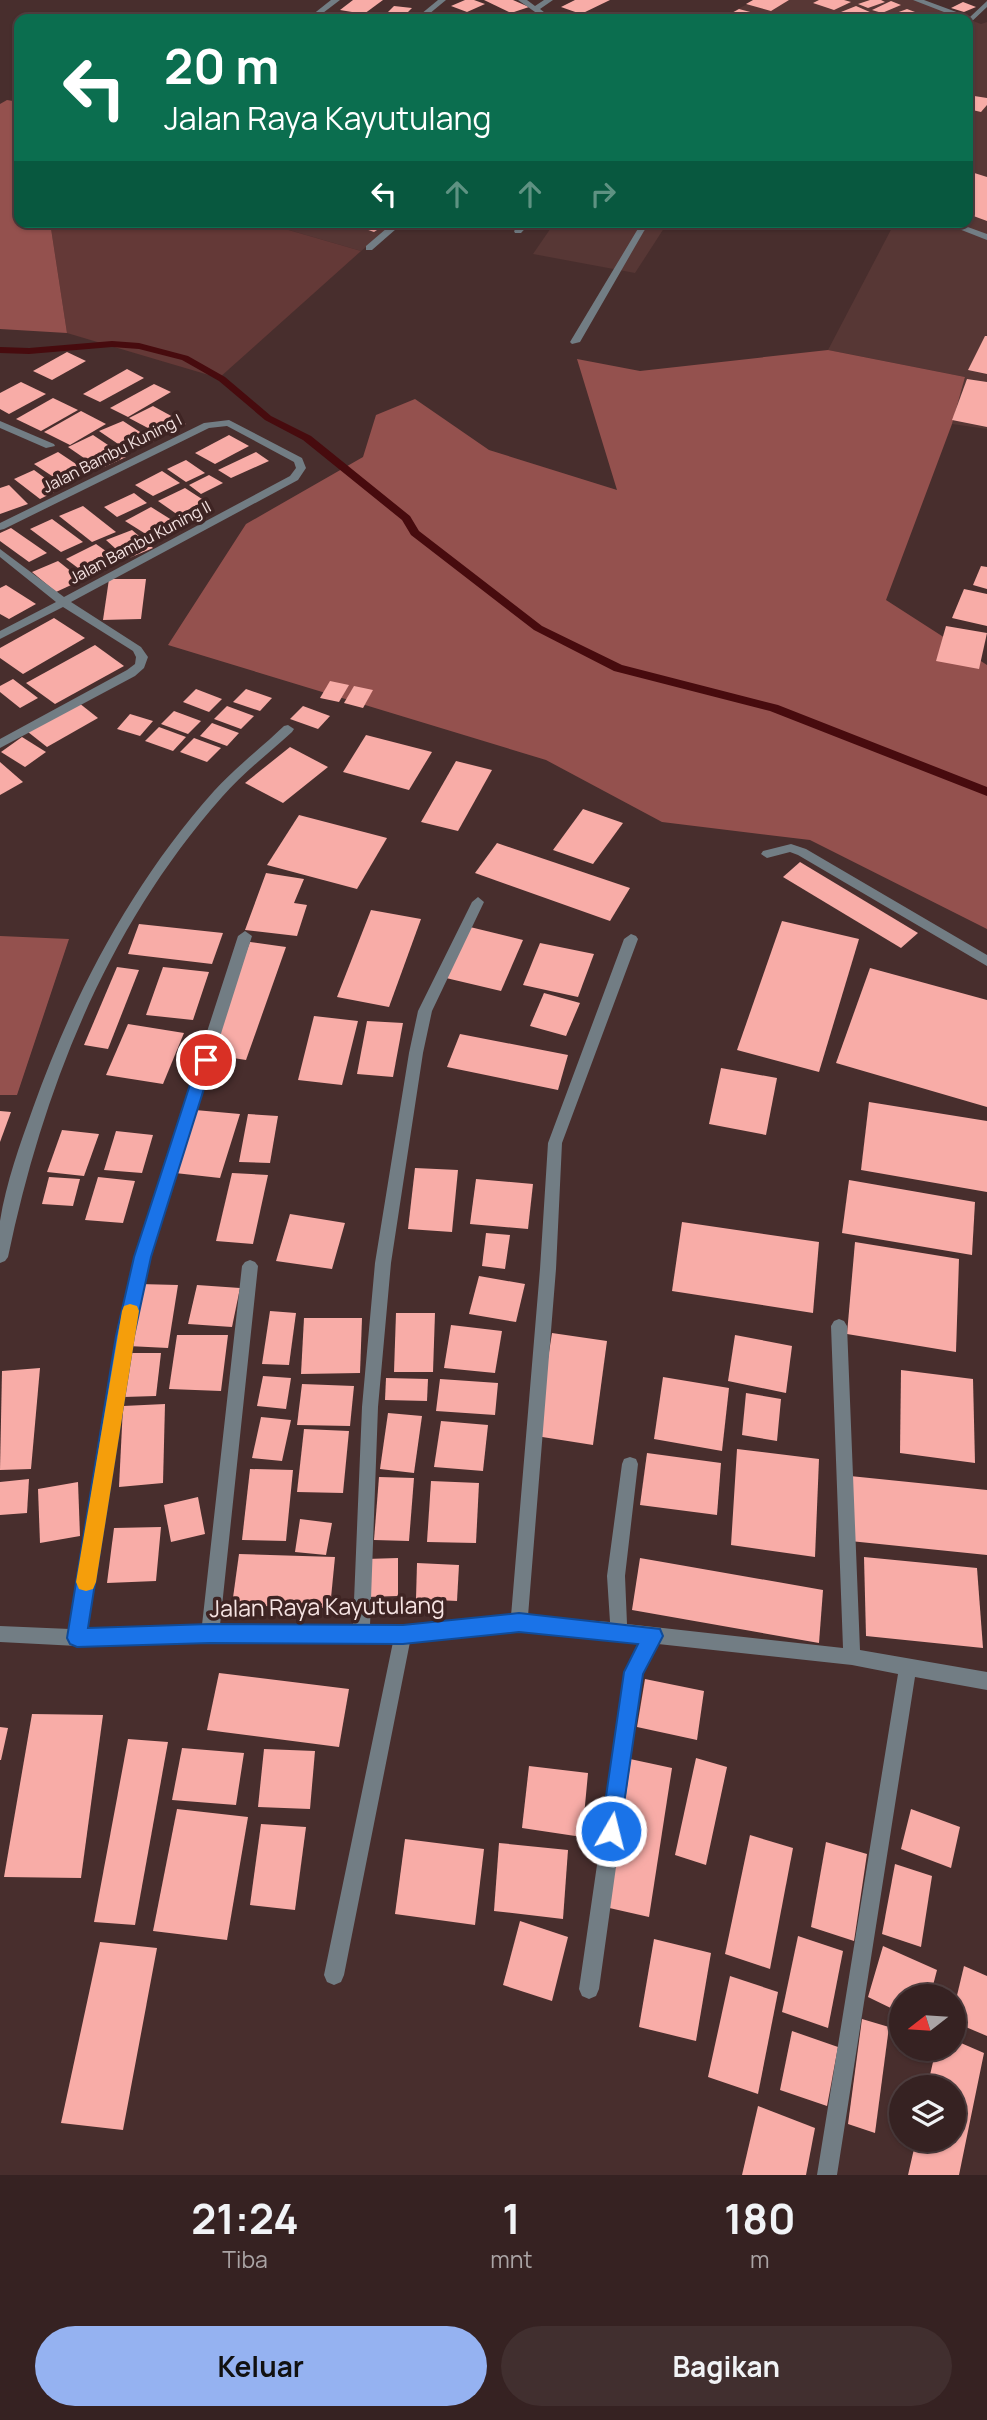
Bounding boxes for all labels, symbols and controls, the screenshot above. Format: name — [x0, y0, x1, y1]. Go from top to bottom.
text: 20 m — [164, 32, 279, 99]
icon: left — [49, 42, 140, 133]
text: Jalan Raya Kayutulang — [164, 96, 491, 140]
icon: left — [365, 175, 403, 213]
icon: ahead — [438, 175, 476, 213]
icon: ahead — [511, 175, 549, 213]
icon: right — [584, 175, 622, 213]
street label: Jalan Bambu Kuning I — [39, 408, 185, 498]
street label: Jalan Bambu Kuning II — [65, 495, 215, 589]
pin — [176, 1030, 236, 1090]
icon: arrive — [187, 1041, 225, 1079]
street label: Jalan Raya Kayutulang — [209, 1588, 445, 1624]
position arrow — [574, 1794, 648, 1868]
north arrow — [889, 1984, 966, 2062]
map controls — [889, 1984, 966, 2152]
button: layers — [889, 2075, 966, 2152]
text: 21:24 — [191, 2189, 299, 2247]
text: 1 — [502, 2189, 521, 2247]
text: 180 — [724, 2189, 796, 2247]
text: Tiba — [222, 2243, 268, 2275]
text: mnt — [490, 2243, 533, 2275]
text: m — [750, 2243, 770, 2275]
button: Keluar — [35, 2326, 487, 2406]
button: Bagikan — [501, 2326, 952, 2406]

